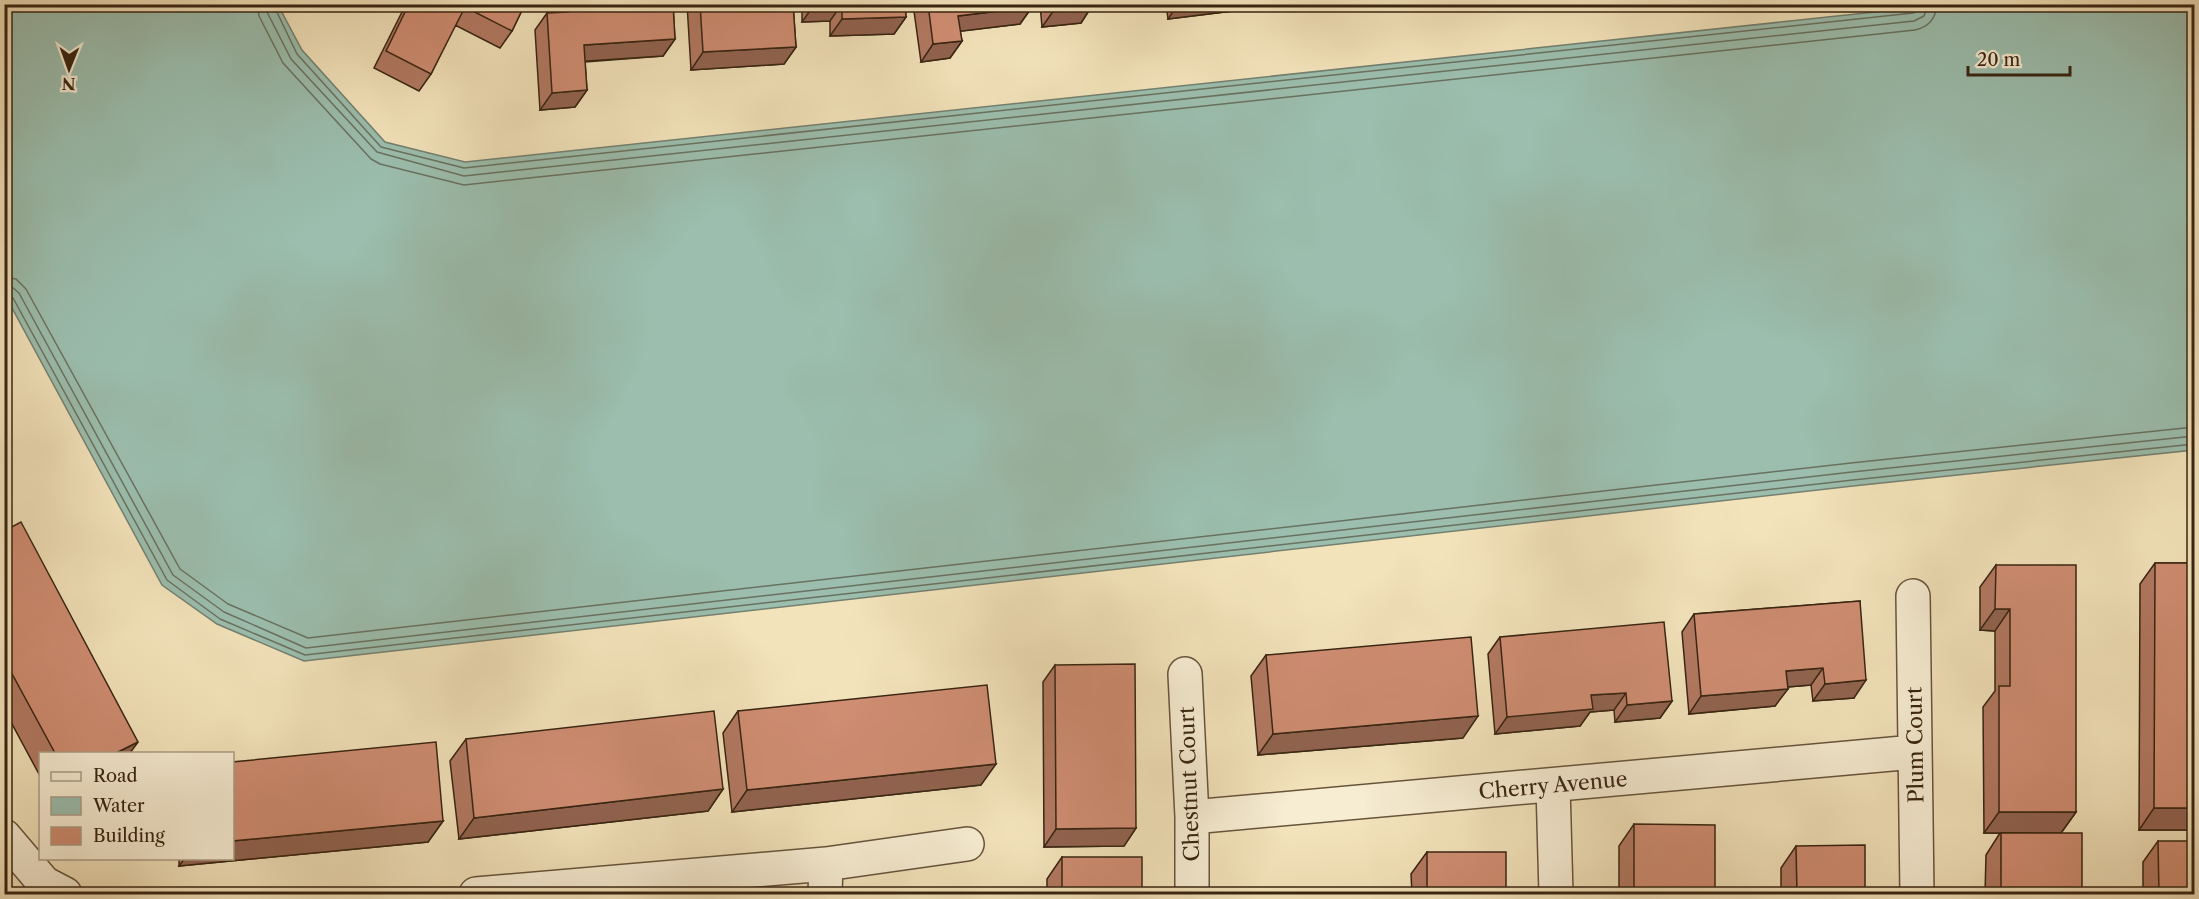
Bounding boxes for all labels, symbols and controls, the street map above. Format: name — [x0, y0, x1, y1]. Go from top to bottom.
north arrow — [39, 39, 99, 99]
scale bar — [1968, 39, 2070, 77]
text: 20 m — [1977, 49, 2021, 71]
text: N — [62, 74, 76, 94]
street label: Plum Court — [1901, 686, 1929, 803]
street label: Chestnut Court — [1174, 706, 1204, 862]
legend — [39, 752, 234, 860]
text: Road — [93, 765, 138, 787]
street label: Cherry Avenue — [1478, 766, 1628, 804]
text: Water — [92, 795, 145, 817]
text: Building — [93, 825, 165, 847]

